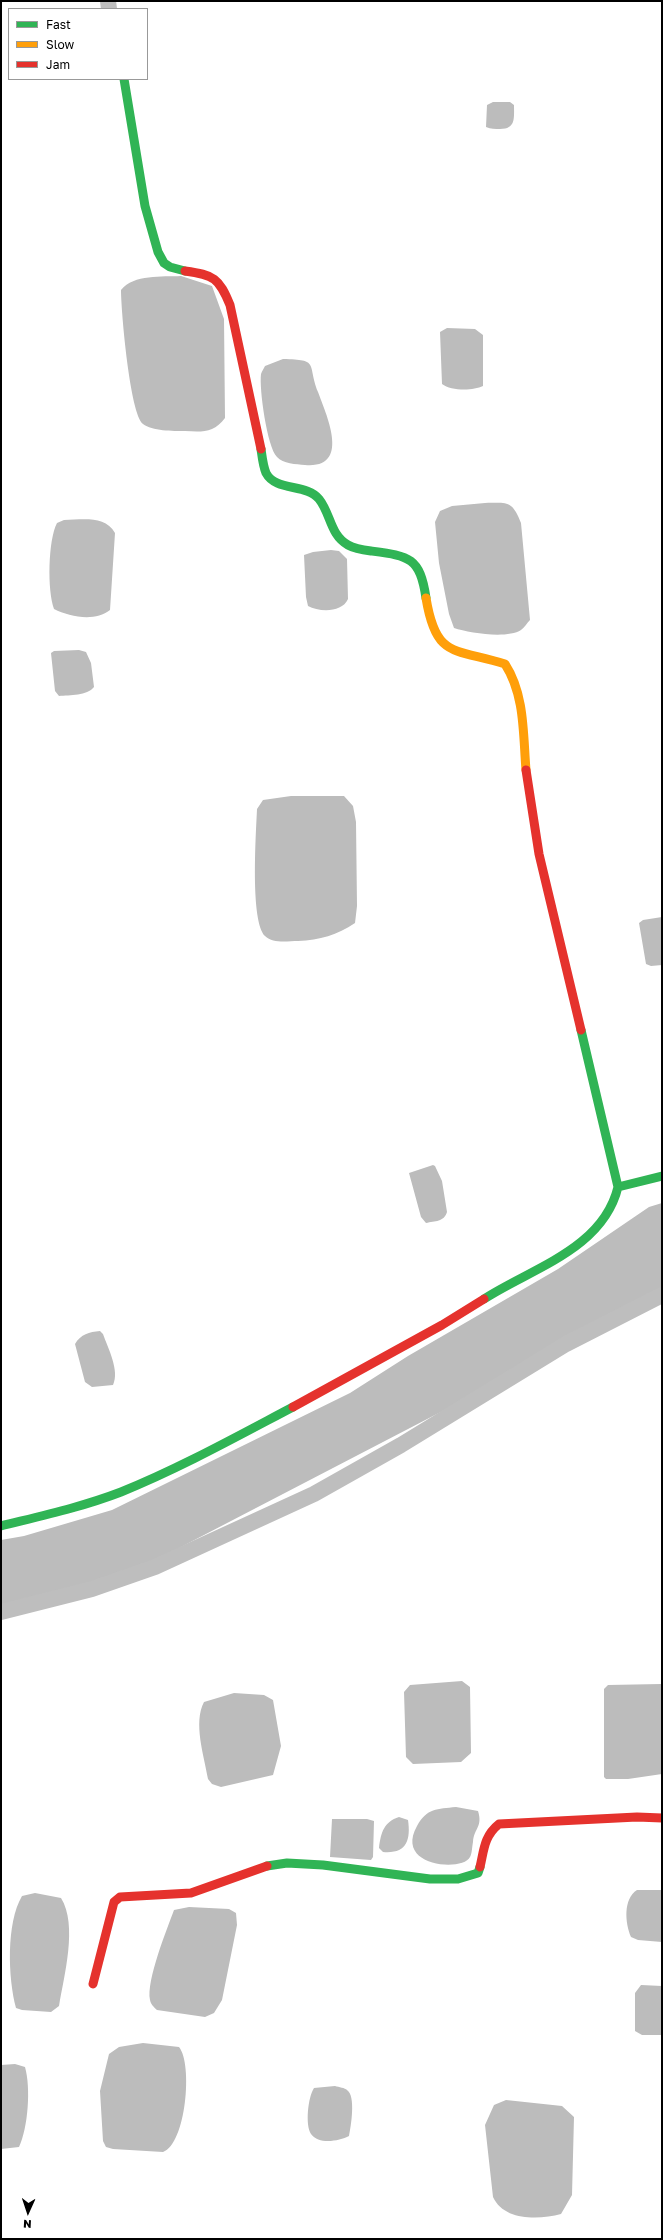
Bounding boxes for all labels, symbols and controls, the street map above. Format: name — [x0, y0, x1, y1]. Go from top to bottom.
legend — [8, 8, 148, 80]
text: Fast — [46, 17, 71, 32]
text: Slow — [46, 37, 74, 52]
text: Jam — [46, 57, 70, 72]
north arrow — [8, 2192, 48, 2232]
text: N — [23, 2218, 32, 2231]

